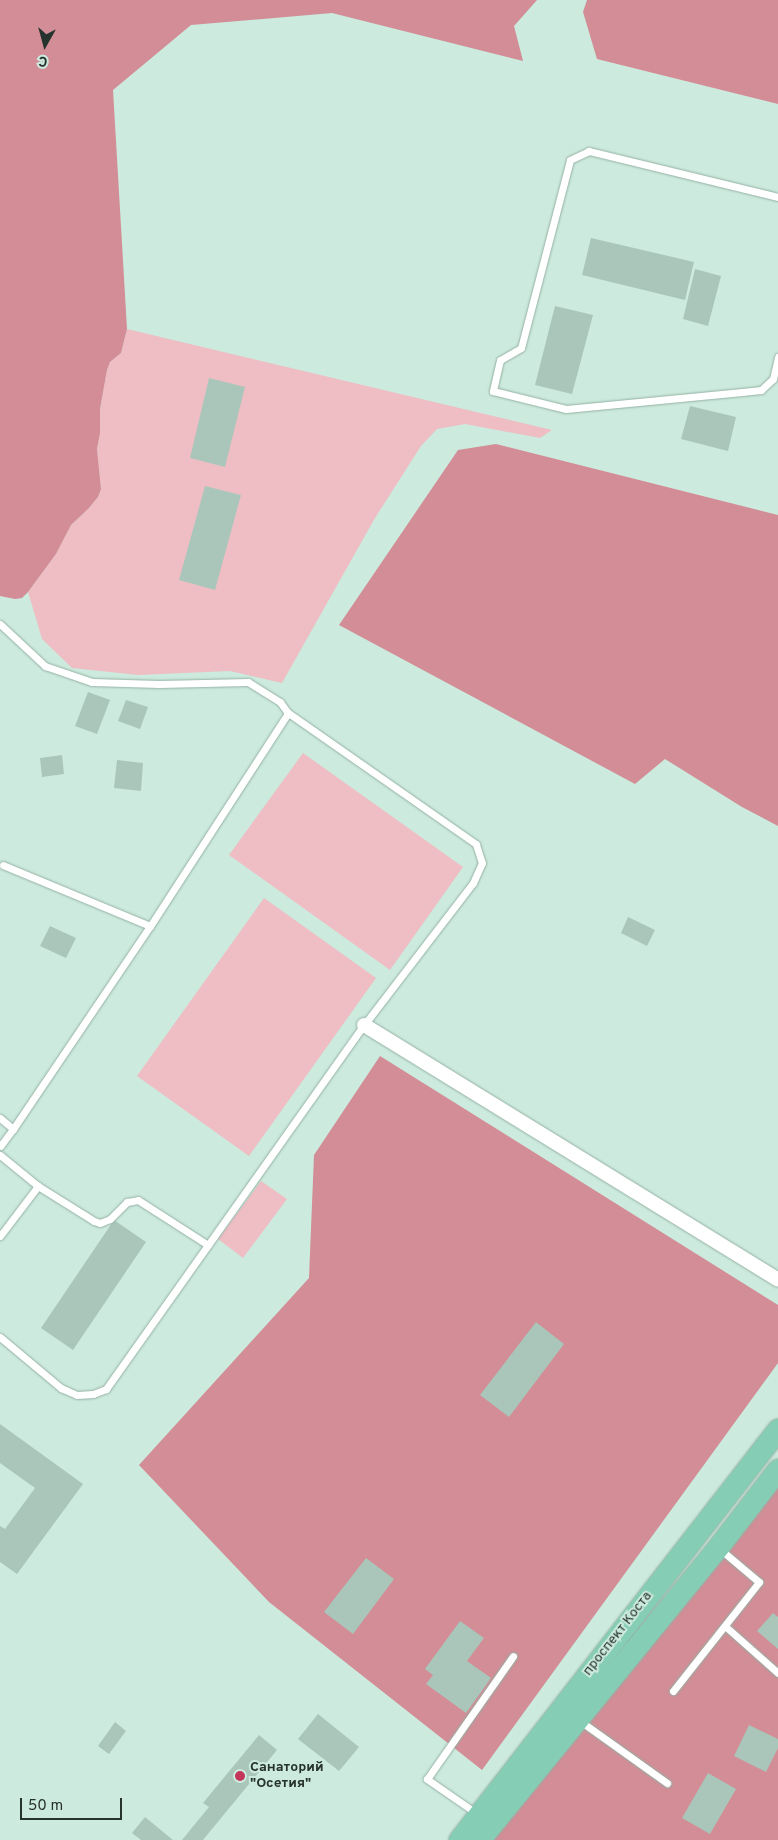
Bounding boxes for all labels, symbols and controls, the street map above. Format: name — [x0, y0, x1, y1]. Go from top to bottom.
north arrow — [20, 20, 70, 70]
text: С — [38, 51, 49, 69]
street label: проспект Коста — [580, 1589, 656, 1679]
place label: Санаторий "Осетия" — [250, 1760, 324, 1792]
marker: Санаторий "Осетия" — [234, 1770, 246, 1782]
scale bar — [22, 1788, 125, 1820]
text: 50 m — [28, 1797, 63, 1816]

